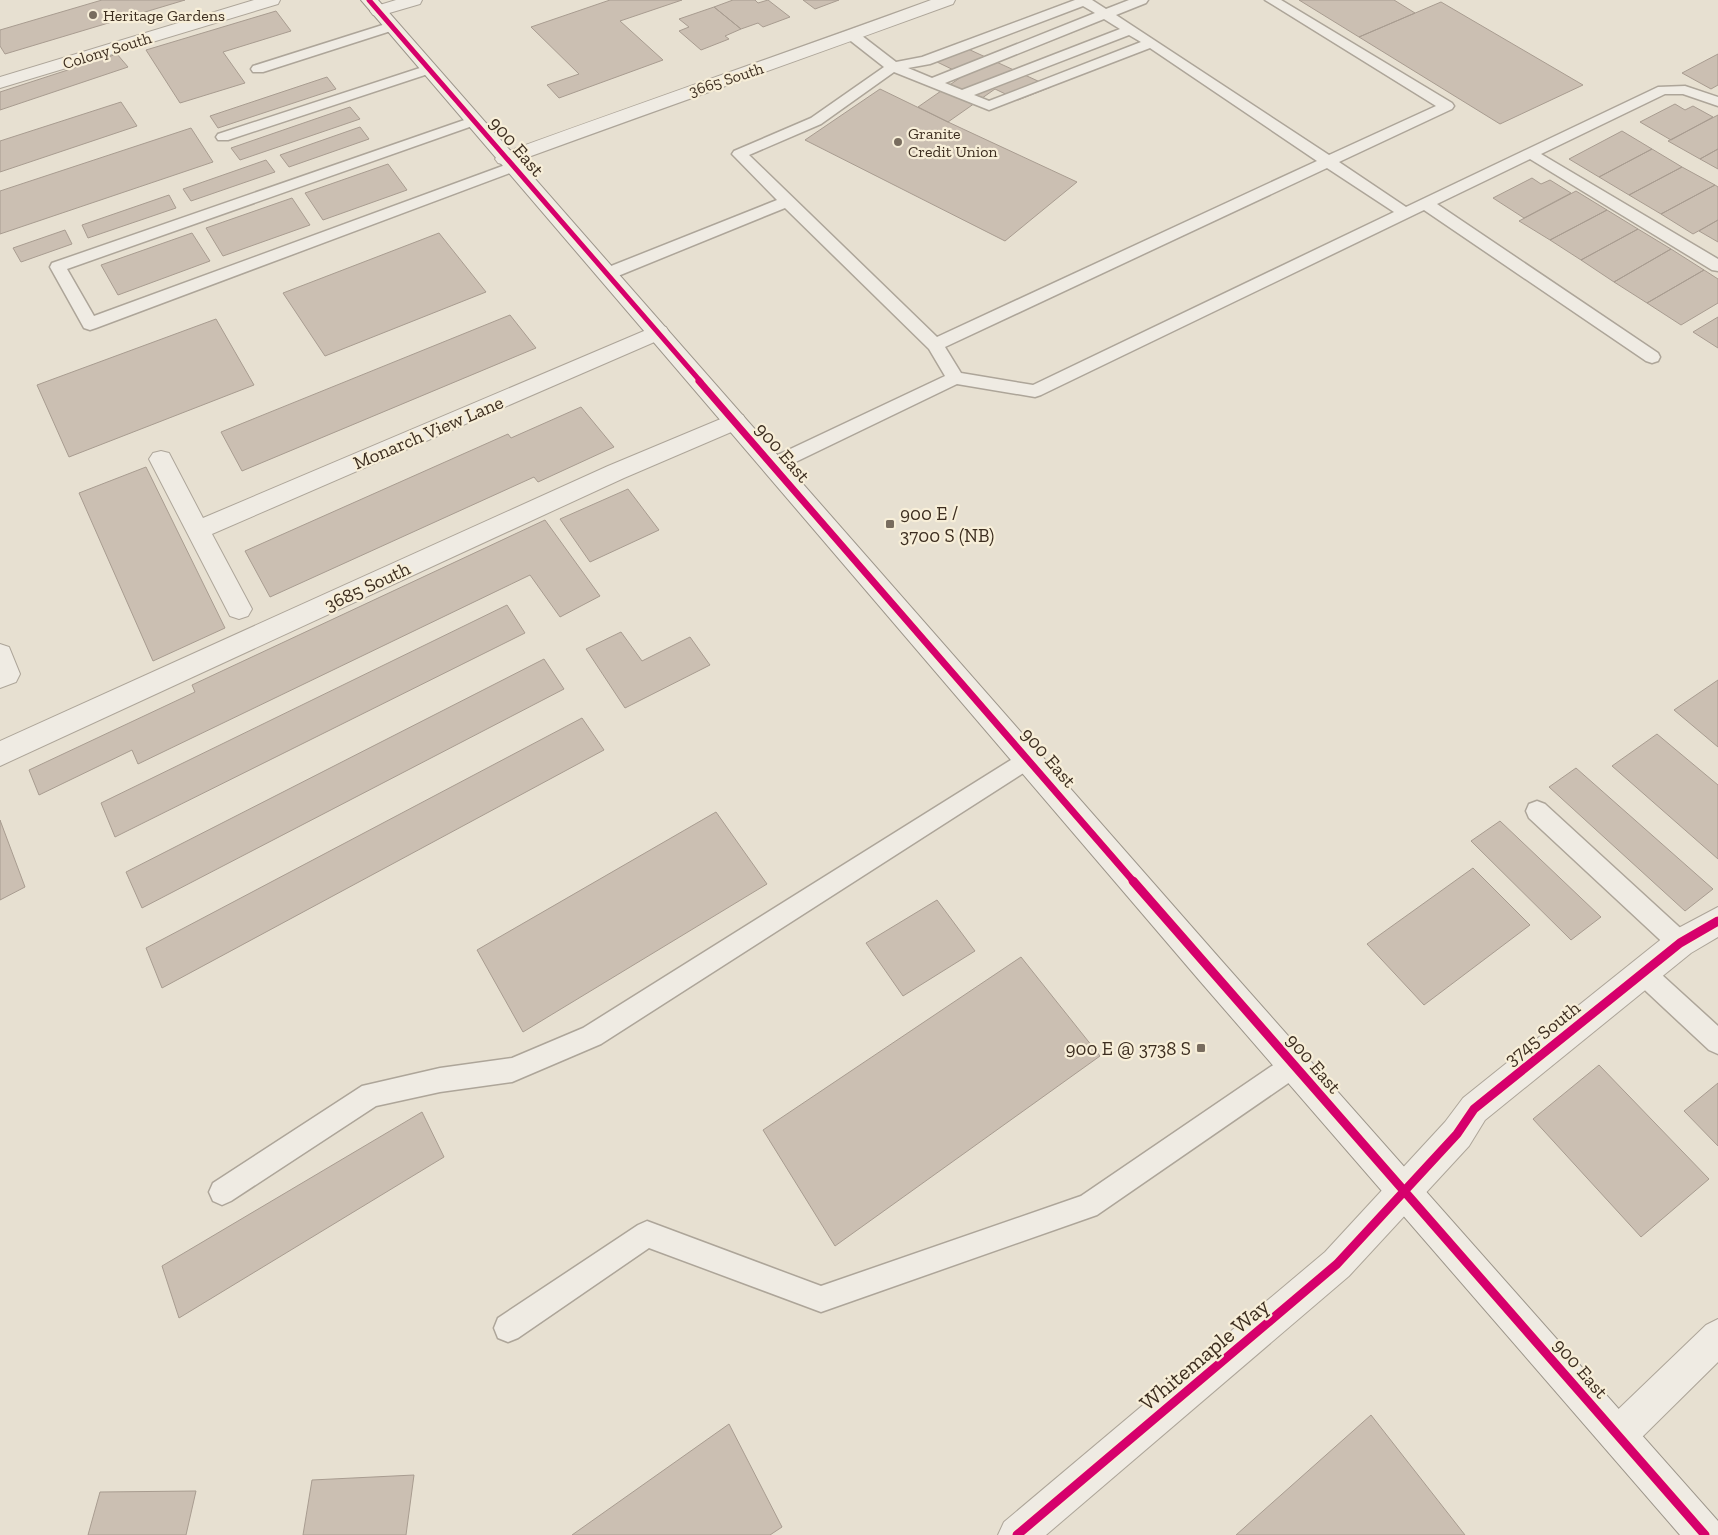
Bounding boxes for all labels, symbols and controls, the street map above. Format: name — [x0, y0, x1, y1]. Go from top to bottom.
place label: Heritage Gardens — [103, 6, 225, 25]
marker: Heritage Gardens — [87, 9, 99, 21]
street label: Colony South — [60, 28, 154, 73]
street label: 3665 South — [686, 58, 766, 100]
street label: 900 East — [484, 112, 549, 181]
place label: Granite Credit Union — [908, 124, 998, 161]
marker: Granite Credit Union — [892, 136, 904, 148]
street label: Monarch View Lane — [350, 390, 507, 474]
street label: 900 East — [750, 418, 815, 487]
place label: 900 E / 3700 S (NB) — [900, 502, 994, 547]
marker: 900 E / 3700 S (NB) — [884, 518, 896, 530]
street label: 3685 South — [321, 556, 414, 616]
street label: 900 East — [1016, 723, 1081, 792]
street label: 3745 South — [1500, 996, 1585, 1071]
street label: 900 East — [1281, 1029, 1346, 1098]
place label: 900 E @ 3738 S — [1066, 1037, 1191, 1060]
marker: 900 E @ 3738 S — [1195, 1042, 1207, 1054]
street label: Whitemaple Way — [1134, 1292, 1275, 1416]
street label: 900 East — [1548, 1334, 1613, 1403]

